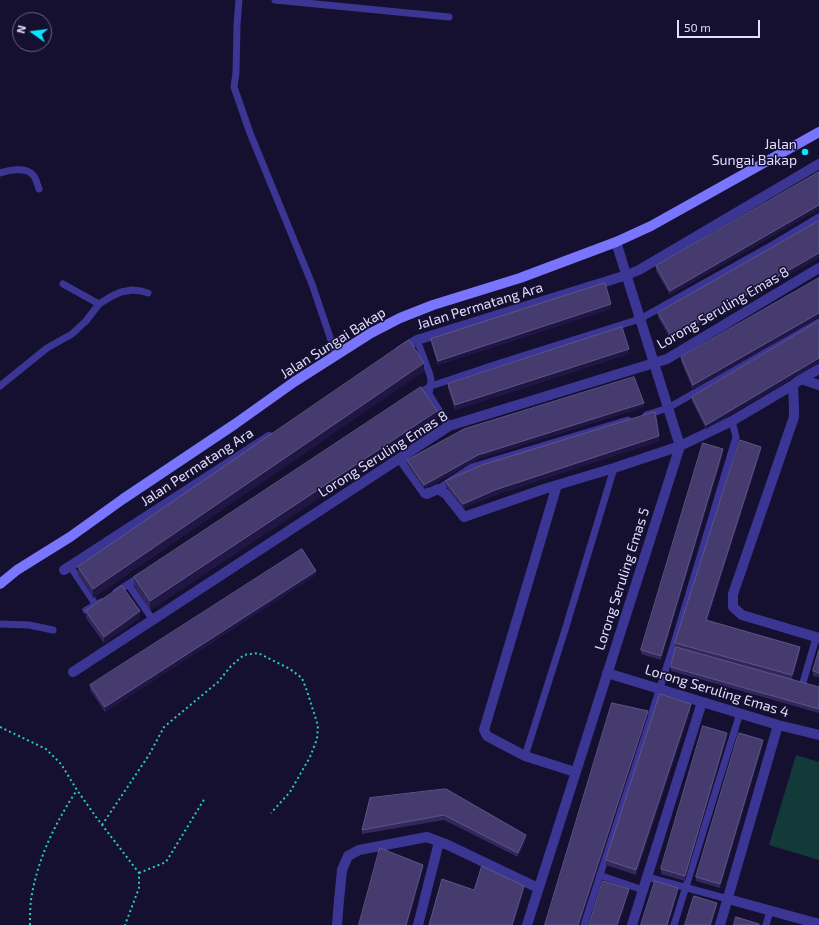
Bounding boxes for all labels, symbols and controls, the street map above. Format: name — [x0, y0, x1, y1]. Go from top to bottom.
north arrow — [12, 12, 52, 52]
scale bar — [679, 12, 762, 38]
text: 50 m — [684, 20, 711, 34]
text: N — [14, 24, 28, 35]
place label: Jalan Sungai Bakap — [712, 136, 797, 168]
marker: Jalan Sungai Bakap — [800, 147, 810, 157]
street label: Lorong Seruling Emas 8 — [654, 263, 792, 353]
street label: Jalan Permatang Ara — [415, 279, 545, 333]
street label: Jalan Sungai Bakap — [277, 304, 389, 382]
street label: Lorong Seruling Emas 8 — [315, 407, 451, 501]
street label: Jalan Permatang Ara — [138, 424, 256, 510]
street label: Lorong Seruling Emas 5 — [591, 506, 653, 652]
street label: Lorong Seruling Emas 4 — [643, 661, 791, 721]

